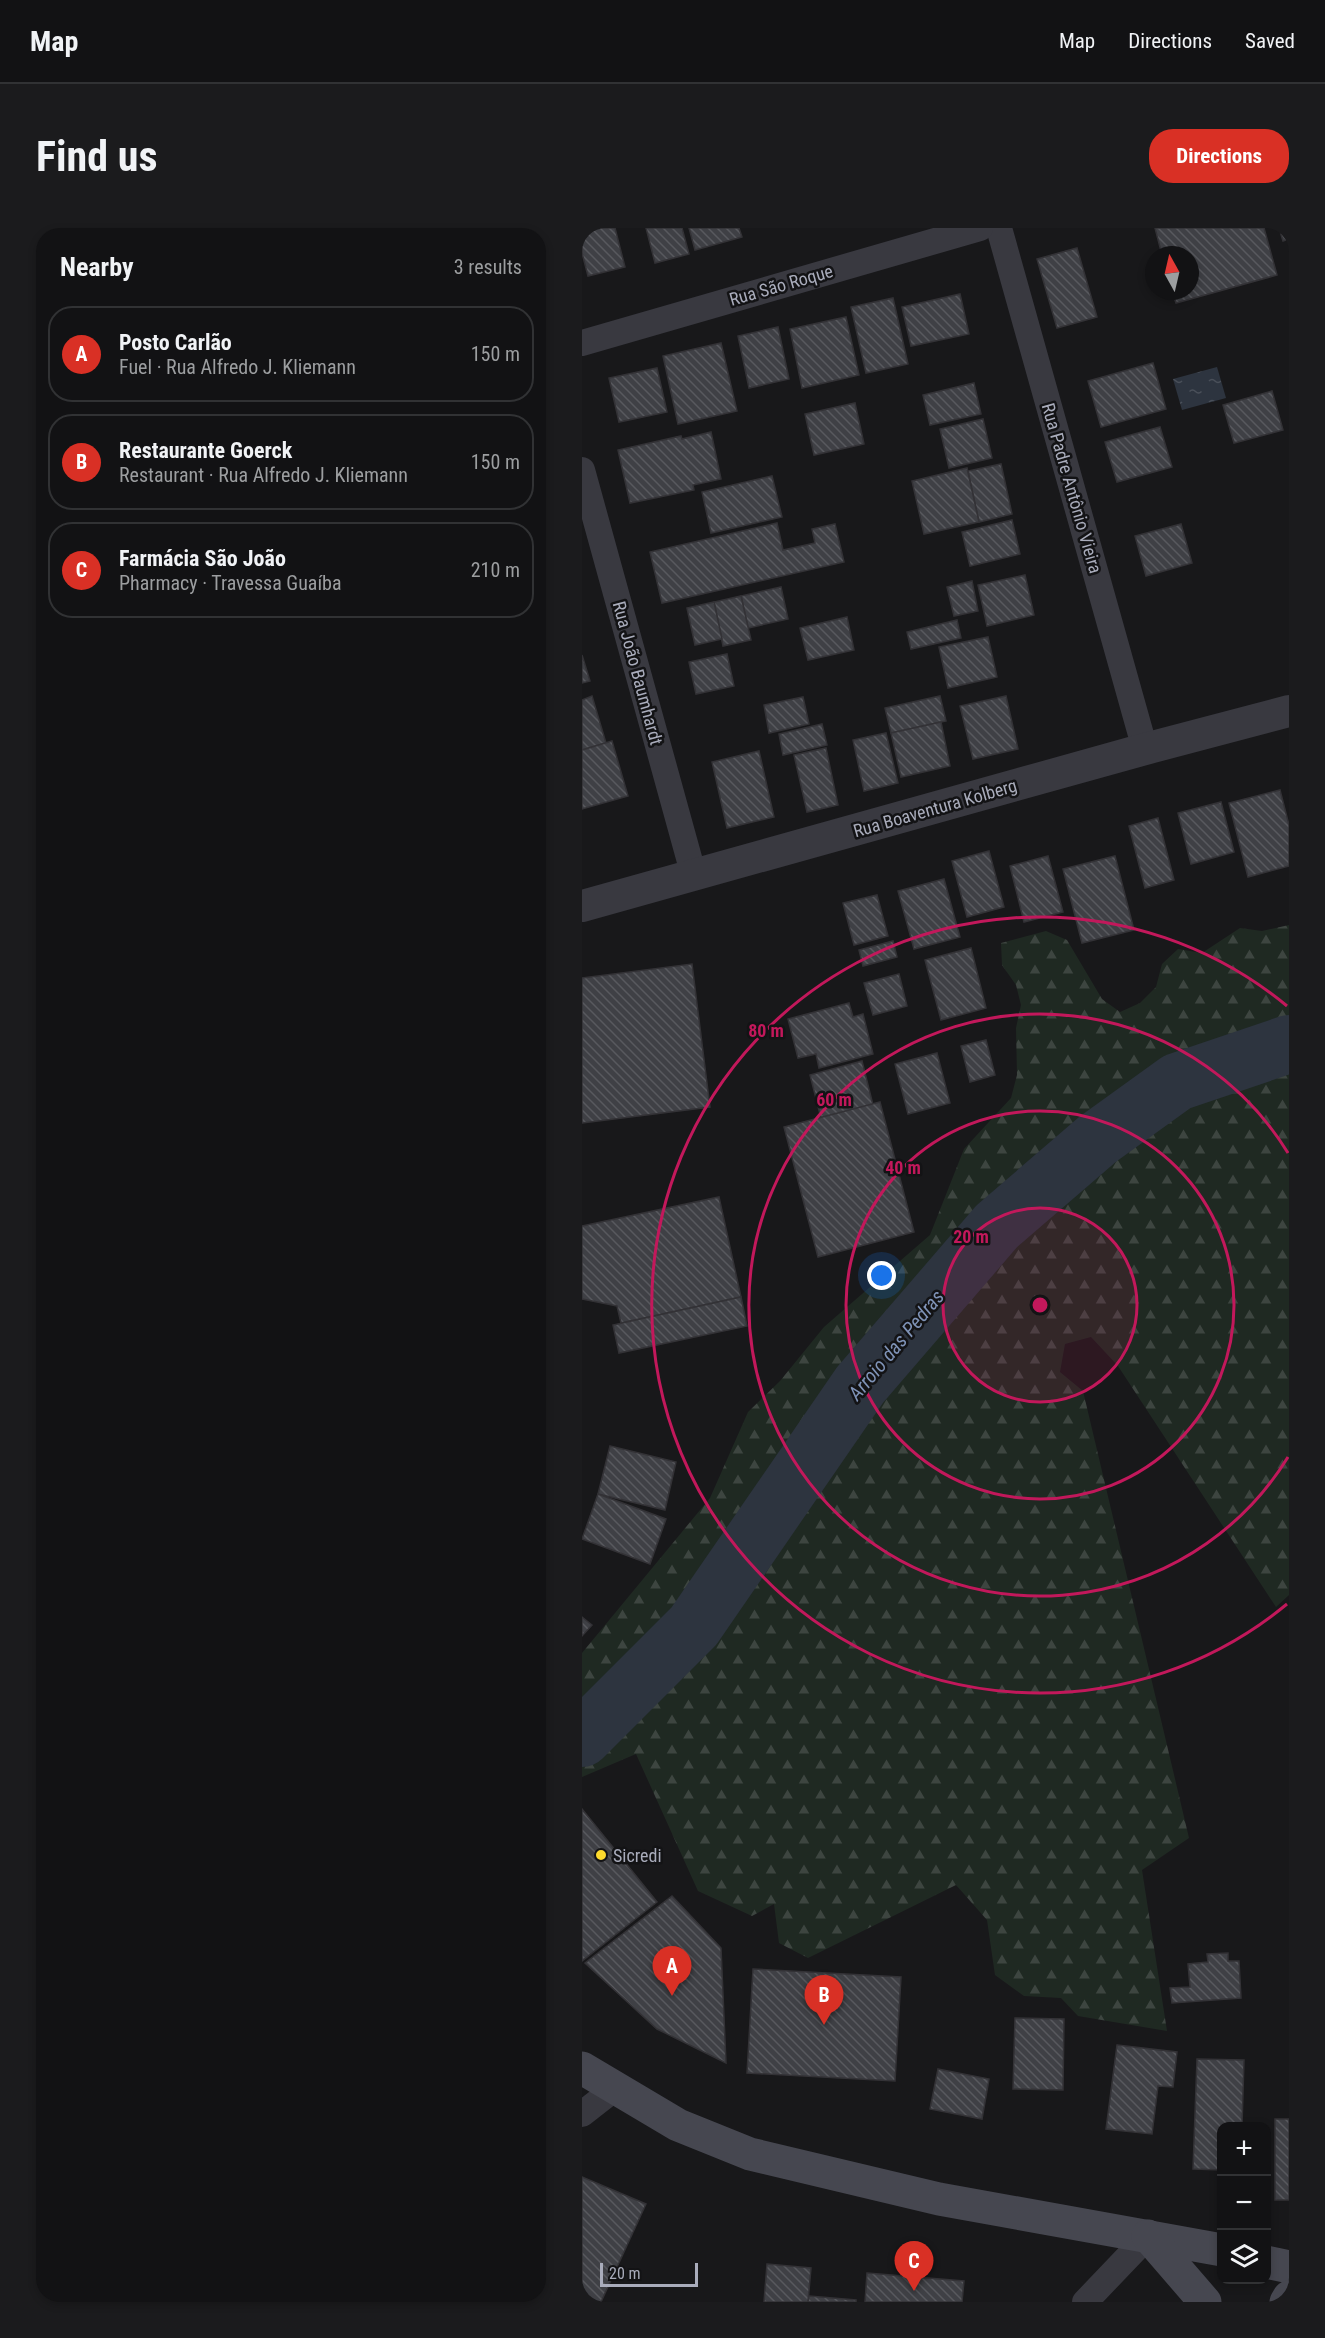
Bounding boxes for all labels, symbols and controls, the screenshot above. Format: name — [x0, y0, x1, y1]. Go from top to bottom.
text: Map — [30, 25, 78, 58]
text: Map — [1059, 29, 1095, 53]
text: Directions — [1128, 29, 1212, 53]
text: Saved — [1245, 29, 1295, 53]
button: Directions — [1149, 129, 1289, 183]
text: Find us — [36, 132, 157, 181]
north arrow — [1145, 246, 1199, 300]
text: Nearby — [60, 252, 134, 282]
text: 3 results — [454, 255, 522, 279]
street label: Rua São Roque — [727, 260, 835, 310]
text: Posto Carlão — [119, 330, 232, 355]
text: A — [76, 342, 87, 366]
text: 150 m — [471, 342, 520, 366]
text: Fuel · Rua Alfredo J. Kliemann — [119, 355, 356, 379]
street label: Rua Padre Antônio Vieira — [1038, 400, 1106, 576]
text: Restaurante Goerck — [119, 438, 292, 463]
text: B — [76, 450, 87, 474]
text: 150 m — [471, 450, 520, 474]
text: Restaurant · Rua Alfredo J. Kliemann — [119, 463, 408, 487]
text: Farmácia São João — [119, 546, 286, 571]
text: C — [76, 558, 87, 582]
text: 210 m — [471, 558, 520, 582]
text: Pharmacy · Travessa Guaíba — [119, 571, 342, 595]
street label: Rua João Baumhardt — [609, 599, 667, 747]
street label: Rua Boaventura Kolberg — [851, 775, 1019, 841]
text: 80 m — [748, 1020, 784, 1041]
text: 60 m — [816, 1089, 852, 1110]
text: 40 m — [885, 1157, 921, 1178]
text: 20 m — [953, 1226, 989, 1247]
your location — [867, 1261, 896, 1290]
water label: Arroio das Pedras — [842, 1285, 949, 1406]
centre of rings — [1030, 1295, 1050, 1315]
place label: Sicredi — [613, 1845, 662, 1866]
marker: Sicredi — [594, 1848, 608, 1862]
pin: A — [652, 1946, 692, 1996]
pin: B — [804, 1976, 844, 2025]
map controls — [1217, 2122, 1271, 2284]
button: + — [1217, 2122, 1271, 2176]
button: − — [1217, 2176, 1271, 2230]
button: layers — [1217, 2230, 1271, 2284]
pin: C — [894, 2242, 934, 2291]
scale bar — [600, 2260, 698, 2288]
text: 20 m — [609, 2264, 641, 2283]

